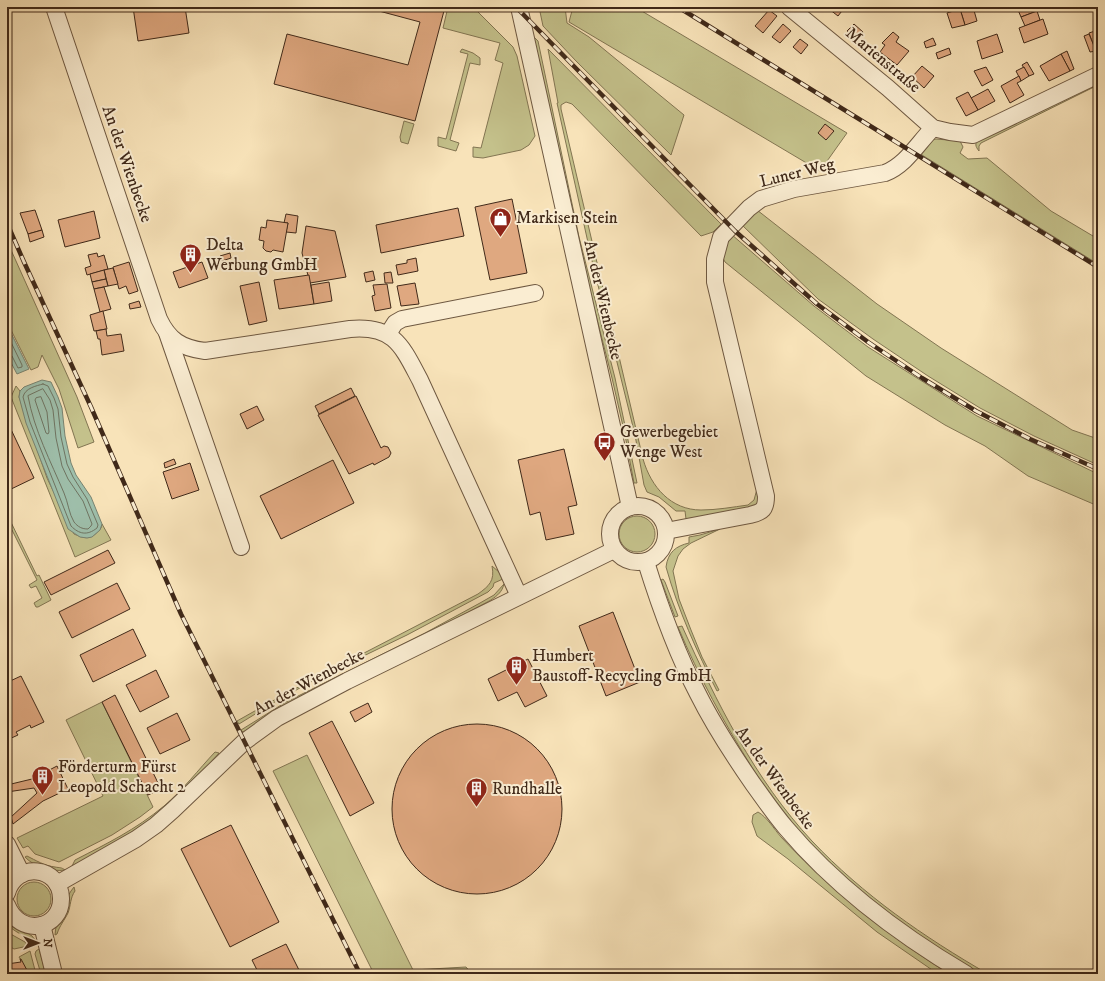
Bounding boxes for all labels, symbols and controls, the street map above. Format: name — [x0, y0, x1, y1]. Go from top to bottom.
street label: Marienstraße — [841, 22, 925, 98]
street label: An der Wienbecke — [97, 103, 157, 225]
street label: Luner Weg — [757, 153, 837, 193]
shop icon: Markisen Stein — [487, 205, 513, 238]
place label: Markisen Stein — [516, 207, 618, 229]
place label: Delta Werbung GmbH — [205, 234, 318, 276]
street label: An der Wienbecke — [579, 238, 627, 362]
building icon: Delta Werbung GmbH — [178, 242, 204, 275]
place label: Gewerbegebiet Wenge West — [619, 421, 719, 463]
bus stop icon: Gewerbegebiet Wenge West — [591, 429, 617, 462]
street label: An der Wienbecke — [250, 644, 368, 720]
place label: Humbert Baustoff-Recycling GmbH — [532, 645, 712, 687]
building icon: Humbert Baustoff-Recycling GmbH — [503, 653, 529, 686]
street label: An der Wienbecke — [730, 722, 820, 834]
place label: Förderturm Fürst Leopold Schacht 2 — [58, 756, 186, 798]
building icon: Förderturm Fürst Leopold Schacht 2 — [29, 764, 55, 797]
building icon: Rundhalle — [464, 776, 490, 809]
place label: Rundhalle — [492, 778, 562, 800]
north arrow — [18, 923, 58, 963]
text: N — [40, 938, 54, 948]

